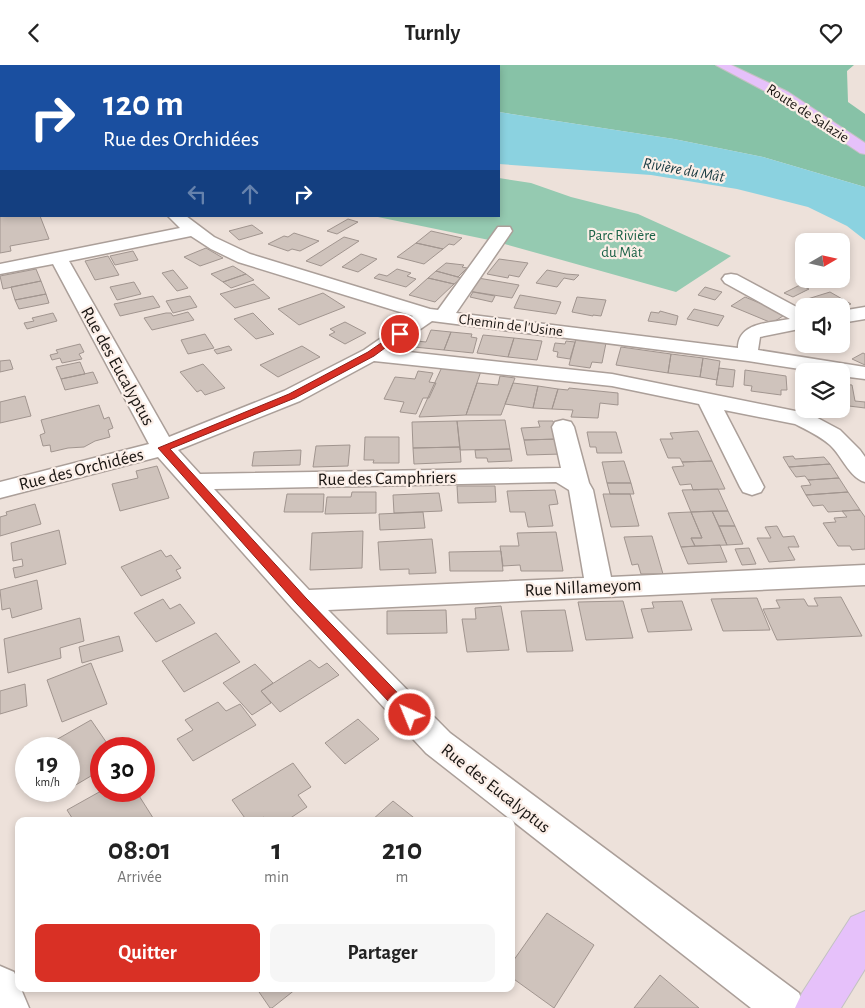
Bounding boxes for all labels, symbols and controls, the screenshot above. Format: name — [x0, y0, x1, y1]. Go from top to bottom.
icon: back — [20, 19, 48, 47]
icon: heart — [817, 19, 845, 47]
text: Turnly — [405, 22, 460, 44]
street label: Route de Salazie — [764, 81, 852, 146]
icon: right — [20, 85, 85, 150]
text: 120 m — [103, 87, 184, 122]
text: Rue des Orchidées — [103, 128, 259, 150]
water label: Rivière du Mât — [642, 155, 727, 185]
icon: left — [183, 180, 211, 208]
icon: ahead — [236, 180, 264, 208]
icon: right — [289, 180, 317, 208]
park label: Parc Rivière du Mât — [588, 228, 656, 260]
north arrow — [795, 233, 850, 287]
map controls — [795, 233, 850, 418]
button: sound — [795, 298, 850, 353]
street label: Rue des Eucalyptus — [77, 304, 157, 429]
street label: Chemin de l'Usine — [458, 312, 564, 339]
pin — [379, 313, 421, 355]
icon: arrive — [386, 320, 414, 348]
button: layers — [795, 363, 850, 418]
street label: Rue des Orchidées — [17, 446, 145, 494]
street label: Rue des Camphriers — [318, 469, 456, 489]
street label: Rue Nillameyom — [524, 576, 642, 600]
position arrow — [383, 688, 435, 740]
speed limit sign: 30 — [90, 737, 155, 802]
street label: Rue des Eucalyptus — [438, 741, 553, 837]
text: 19 — [37, 751, 58, 776]
text: km/h — [35, 776, 60, 788]
text: 08:01 — [108, 835, 171, 865]
text: 1 — [271, 835, 282, 865]
text: 210 — [382, 835, 422, 865]
text: Arrivée — [117, 869, 162, 885]
text: min — [264, 869, 289, 885]
text: m — [396, 869, 408, 885]
button: Quitter — [35, 924, 260, 982]
button: Partager — [270, 924, 495, 982]

